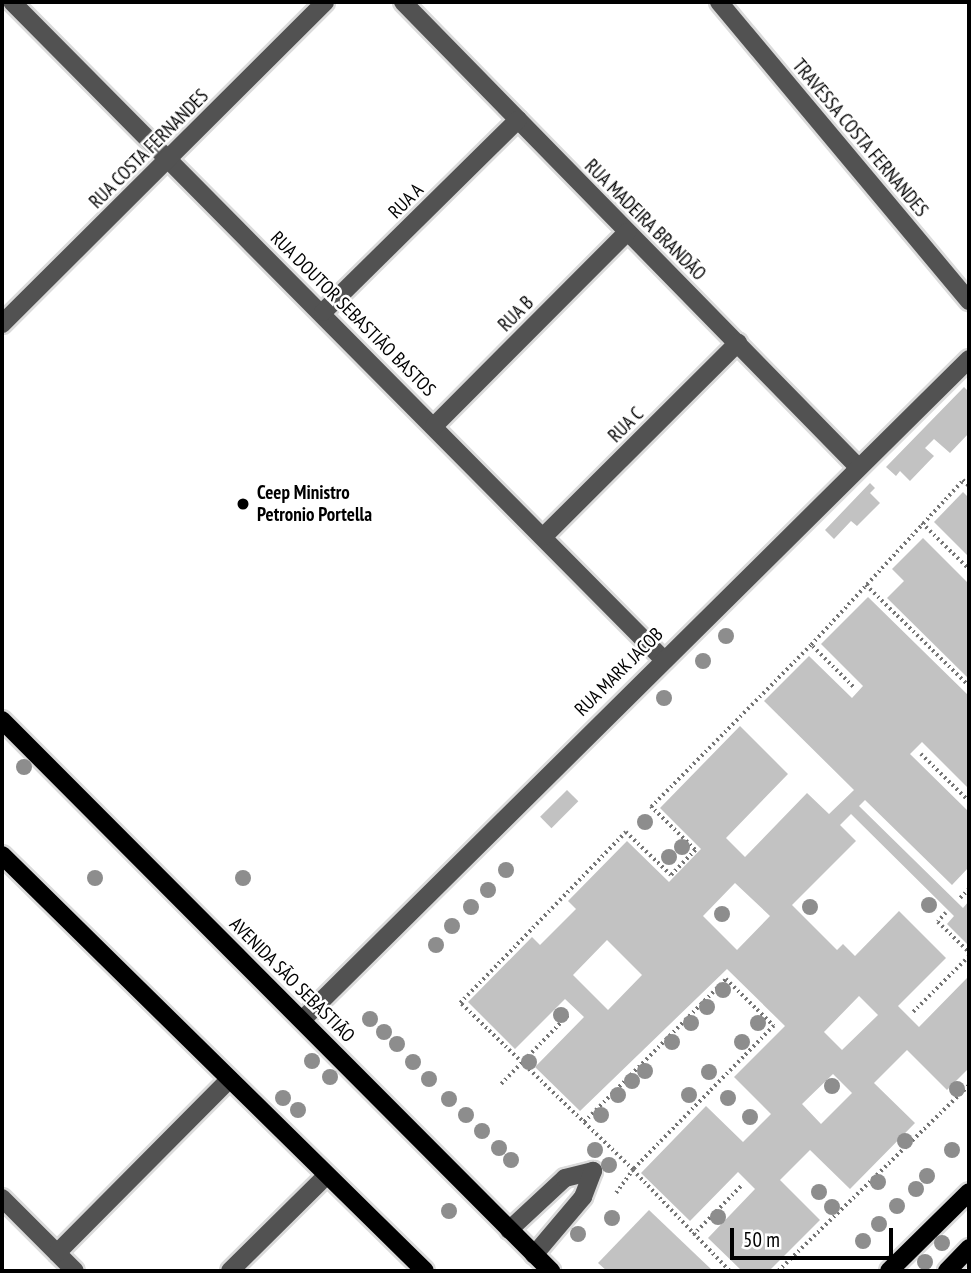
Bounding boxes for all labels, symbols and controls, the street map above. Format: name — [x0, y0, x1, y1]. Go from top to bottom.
street label: TRAVESSA COSTA FERNANDES — [787, 54, 933, 222]
street label: RUA COSTA FERNANDES — [84, 84, 214, 214]
street label: RUA MADEIRA BRANDÃO — [579, 154, 711, 286]
street label: RUA A — [383, 178, 429, 224]
street label: RUA DOUTOR SEBASTIÃO BASTOS — [266, 227, 440, 401]
street label: RUA B — [493, 291, 539, 337]
street label: RUA C — [604, 403, 648, 447]
place label: Ceep Ministro Petronio Portella — [257, 482, 372, 526]
marker: Ceep Ministro Petronio Portella — [235, 496, 251, 512]
street label: RUA MARK JACOB — [570, 623, 668, 721]
street label: AVENIDA SÃO SEBASTIÃO — [225, 913, 359, 1047]
scale bar — [733, 1214, 896, 1258]
text: 50 m — [743, 1226, 780, 1253]

